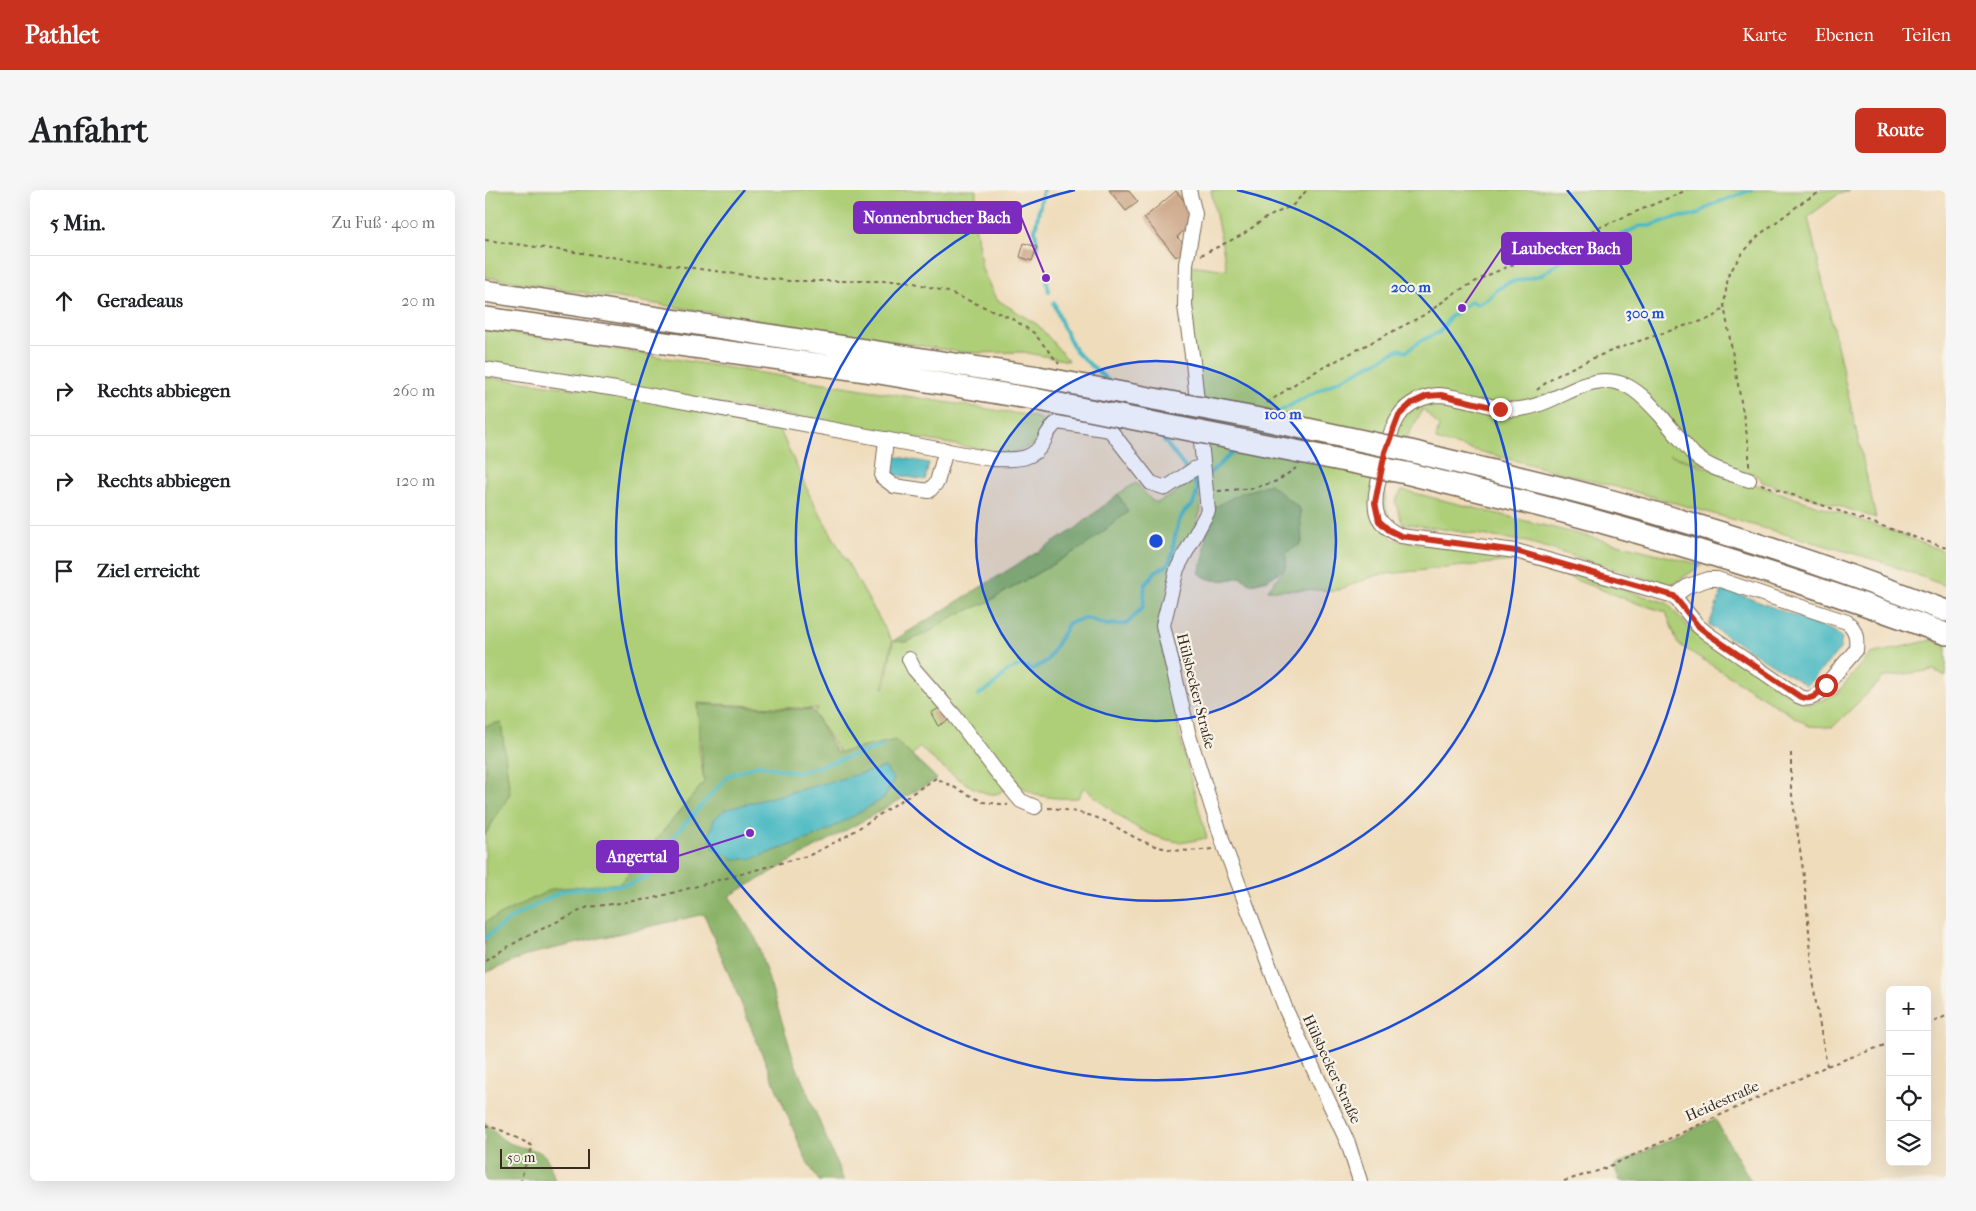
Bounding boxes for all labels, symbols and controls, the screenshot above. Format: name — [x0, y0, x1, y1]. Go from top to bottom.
text: Pathlet — [25, 21, 99, 49]
text: Karte — [1742, 25, 1787, 46]
text: Ebenen — [1815, 25, 1874, 46]
text: Teilen — [1902, 25, 1951, 46]
button: Route — [1855, 108, 1946, 153]
text: Anfahrt — [30, 110, 148, 151]
callout: Nonnenbrucher Bach — [854, 202, 1021, 233]
text: Nonnenbrucher Bach — [863, 208, 1012, 227]
text: 5 Min. — [50, 211, 105, 235]
text: Zu Fuß · 400 m — [331, 213, 435, 232]
callout: Laubecker Bach — [1502, 233, 1631, 264]
text: Laubecker Bach — [1511, 239, 1622, 258]
text: 200 m — [1391, 278, 1431, 296]
icon: ahead — [50, 287, 78, 315]
text: Geradeaus — [97, 290, 183, 312]
text: 20 m — [401, 291, 435, 310]
text: 300 m — [1626, 304, 1665, 322]
icon: right — [50, 377, 78, 405]
text: Rechts abbiegen — [97, 380, 231, 402]
text: 260 m — [393, 381, 435, 400]
route end — [1489, 398, 1512, 421]
text: 100 m — [1264, 405, 1302, 423]
icon: right — [50, 467, 78, 495]
text: Rechts abbiegen — [97, 470, 231, 492]
text: 120 m — [396, 471, 435, 490]
centre of rings — [1147, 532, 1165, 550]
icon: arrive — [50, 557, 78, 585]
text: Ziel erreicht — [97, 560, 200, 582]
street label: Hülsbecker Straße — [1173, 631, 1219, 751]
route start — [1815, 674, 1838, 697]
callout: Angertal — [597, 841, 678, 872]
text: Angertal — [606, 847, 668, 867]
map controls — [1886, 986, 1931, 1166]
button: + — [1886, 986, 1931, 1031]
street label: Hülsbecker Straße — [1299, 1012, 1365, 1127]
button: − — [1886, 1031, 1931, 1076]
button: locate — [1886, 1076, 1931, 1121]
street label: Heidestraße — [1682, 1077, 1762, 1125]
button: layers — [1886, 1121, 1931, 1166]
scale bar — [500, 1146, 590, 1169]
text: 50 m — [507, 1149, 535, 1166]

